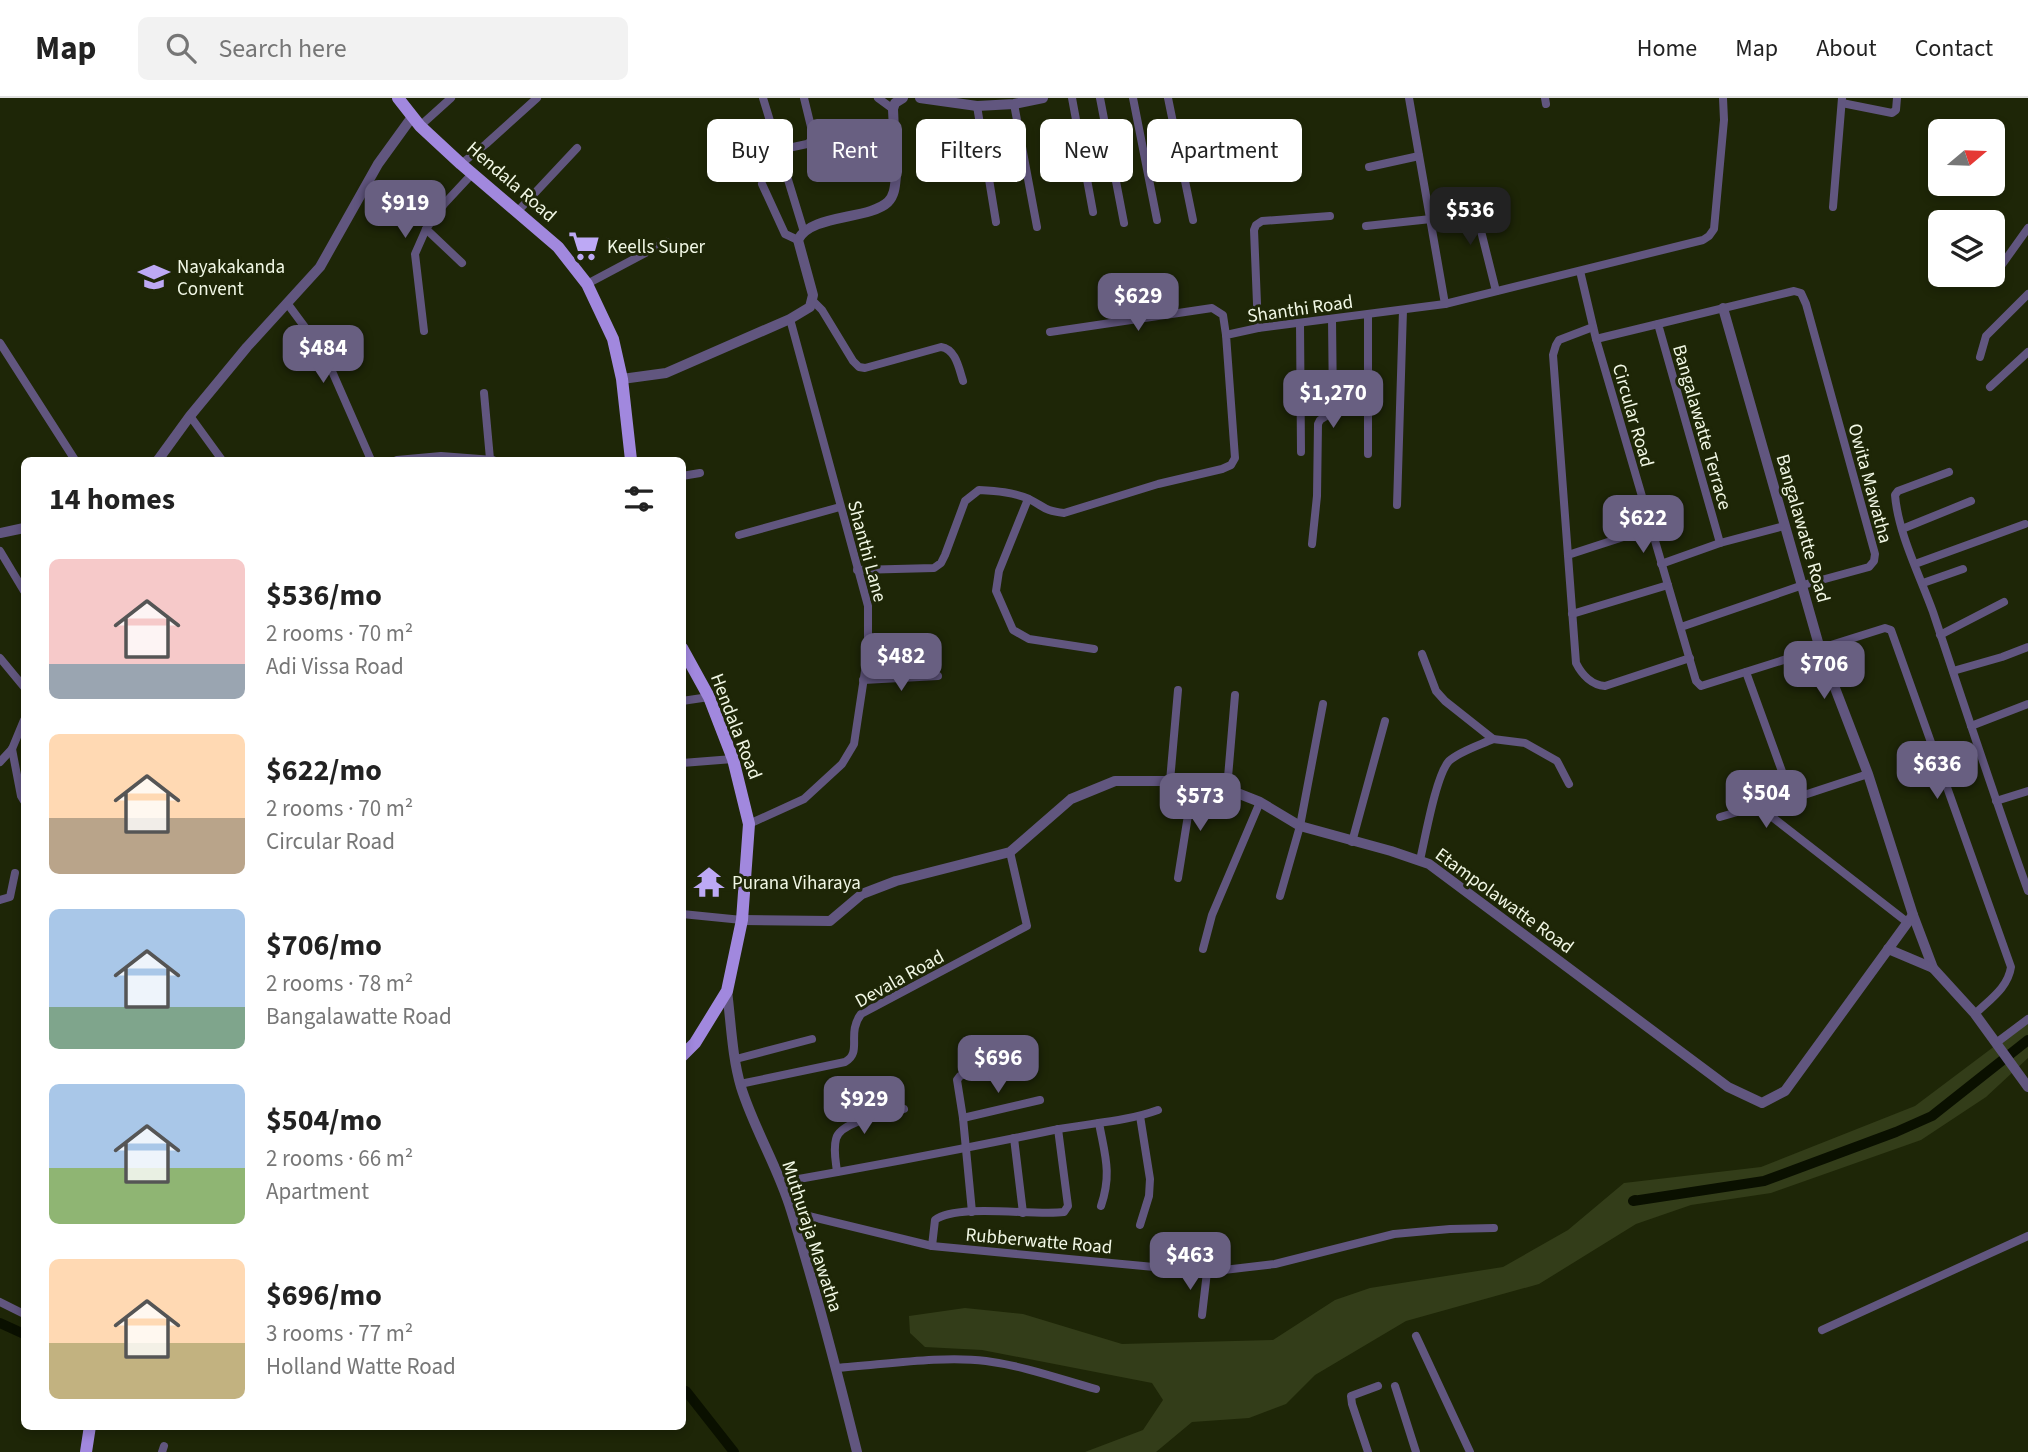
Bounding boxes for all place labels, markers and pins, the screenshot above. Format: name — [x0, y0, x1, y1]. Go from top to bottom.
pin: $919 — [364, 180, 446, 240]
pin: $536 — [1429, 188, 1511, 247]
supermarket icon: Keells Super — [567, 229, 601, 263]
place label: Keells Super — [607, 234, 706, 261]
place label: Nayakakanda Convent — [177, 254, 285, 303]
school or university icon: Nayakakanda Convent — [137, 260, 171, 294]
pin: $629 — [1097, 274, 1179, 333]
pin: $484 — [282, 326, 364, 385]
pin: $1,270 — [1276, 370, 1390, 430]
pin: $622 — [1602, 496, 1684, 555]
pin: $482 — [860, 634, 942, 693]
pin: $706 — [1783, 642, 1865, 701]
pin: $636 — [1896, 742, 1978, 801]
pin: $504 — [1725, 770, 1807, 830]
pin: $573 — [1159, 774, 1241, 833]
temple icon: Purana Viharaya — [692, 865, 726, 899]
place label: Purana Viharaya — [732, 870, 861, 897]
pin: $696 — [957, 1035, 1039, 1095]
pin: $929 — [823, 1076, 905, 1136]
pin: $463 — [1149, 1232, 1231, 1292]

